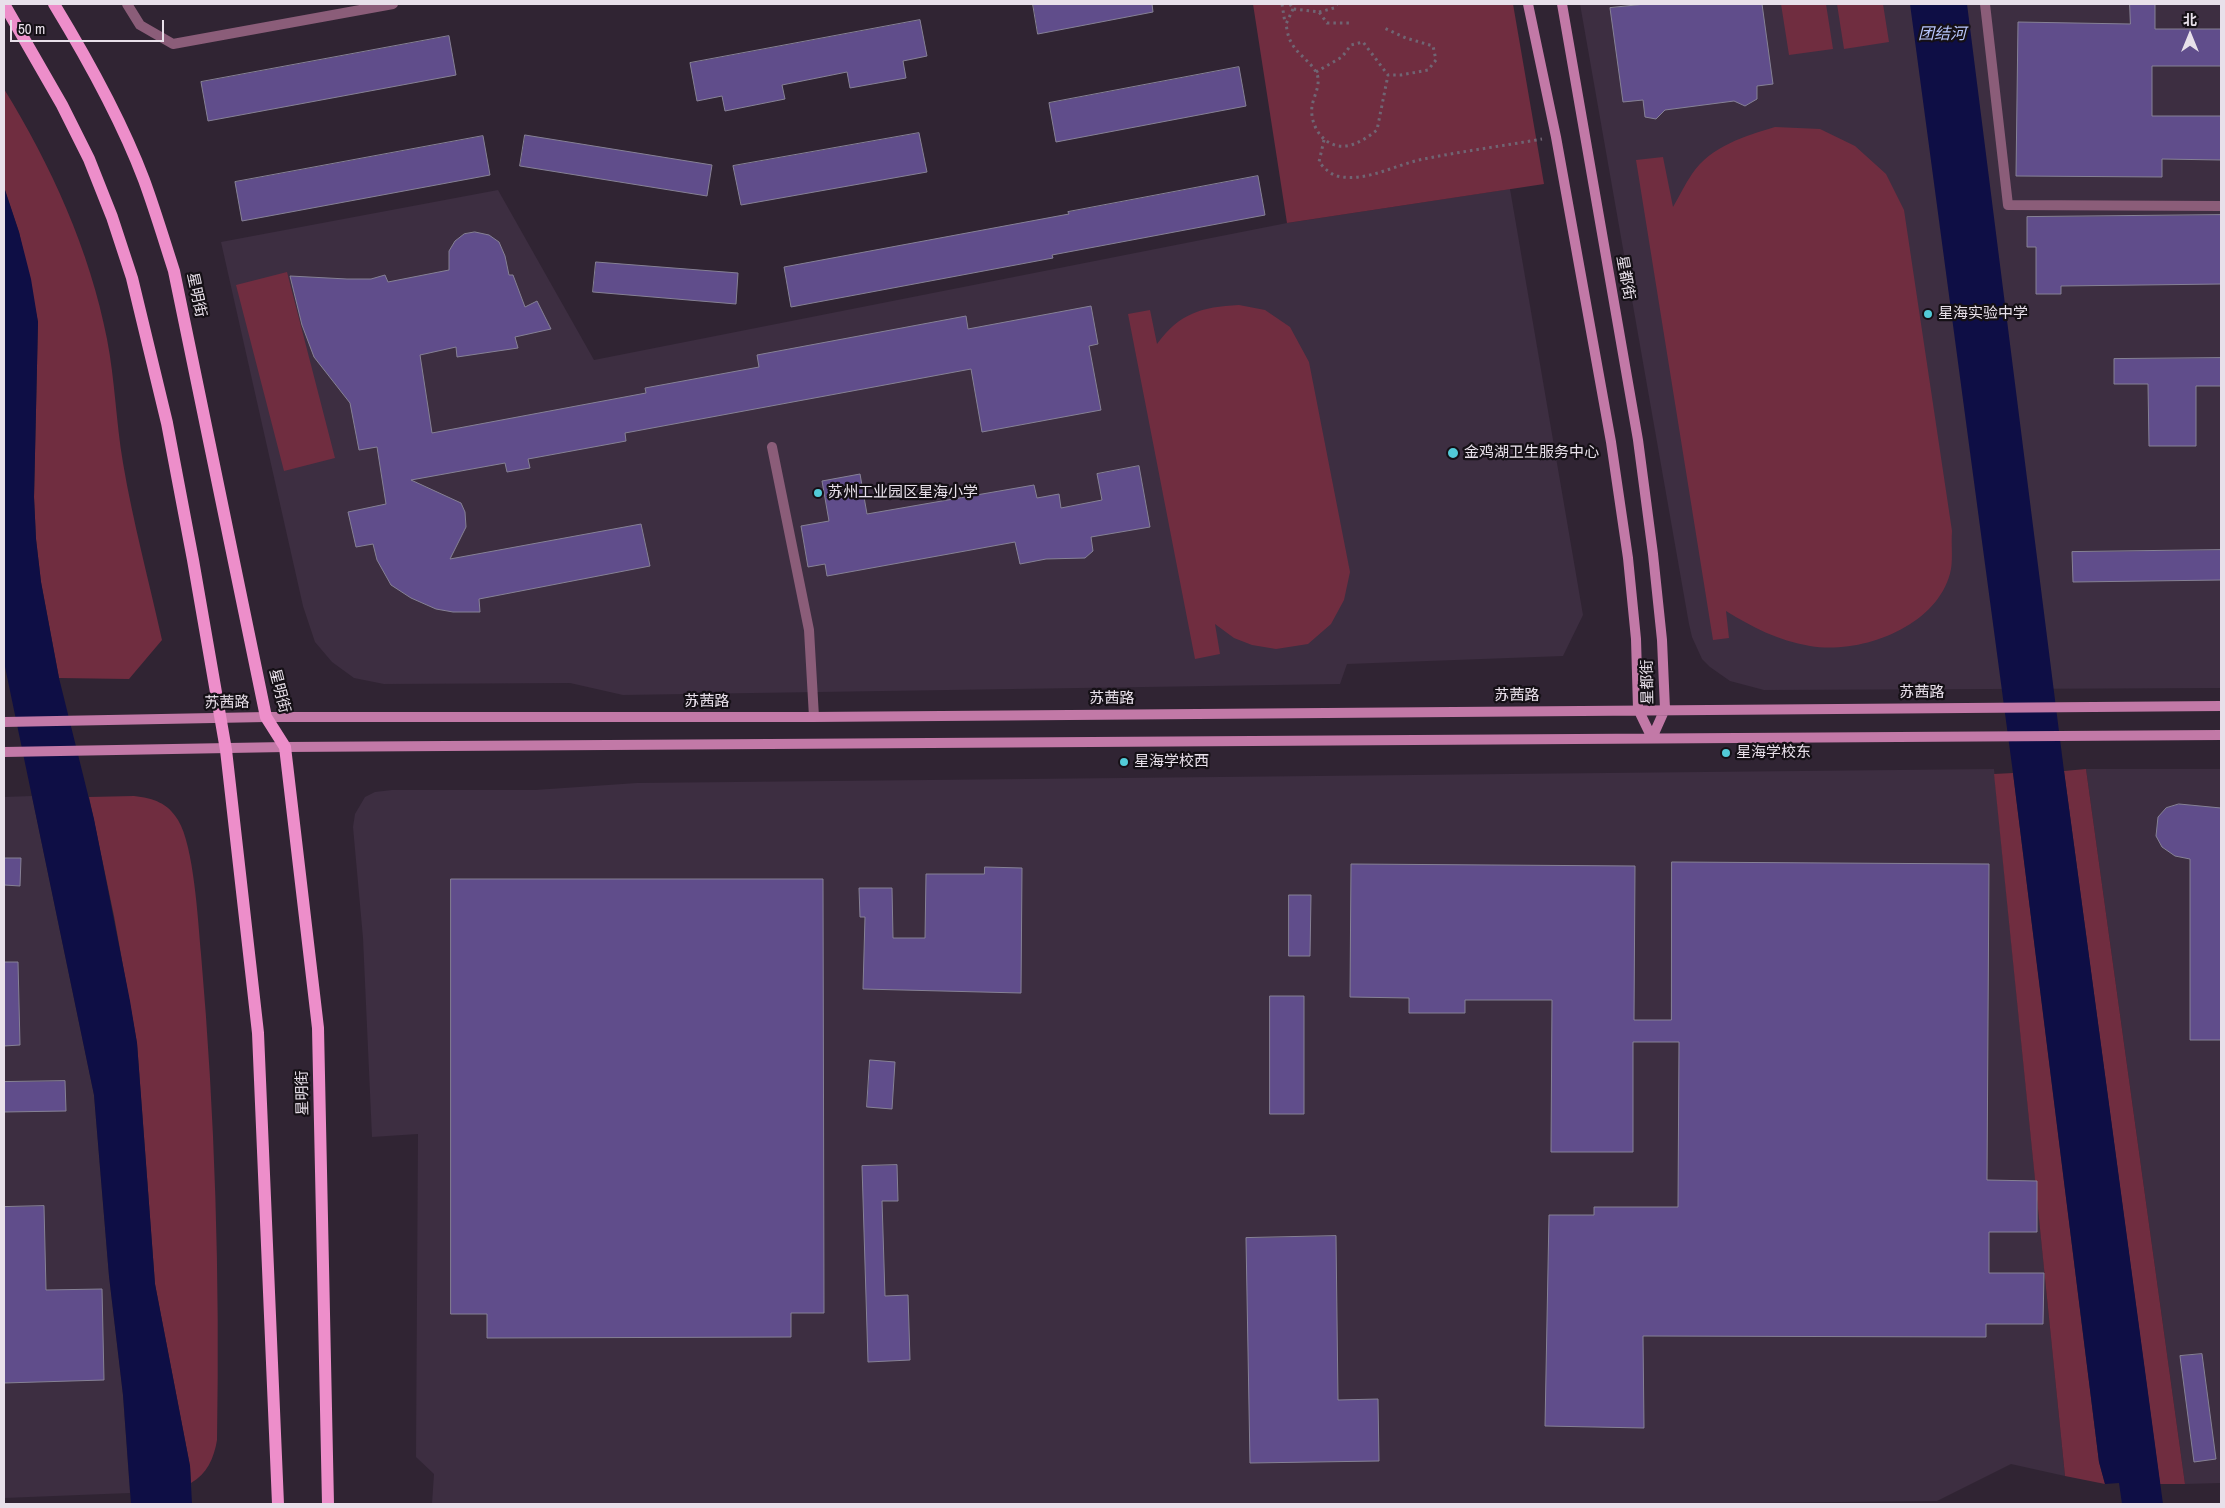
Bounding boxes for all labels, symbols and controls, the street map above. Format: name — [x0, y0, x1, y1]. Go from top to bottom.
scale bar — [12, 10, 166, 42]
north arrow — [2165, 10, 2215, 60]
text: 北 — [2183, 11, 2197, 29]
text: 50 m — [18, 18, 45, 39]
water label: 团结河 — [1918, 25, 1966, 45]
street label: 星都街 — [1612, 254, 1638, 302]
street label: 星明街 — [183, 271, 209, 319]
place label: 星海实验中学 — [1938, 305, 2028, 323]
marker: 星海实验中学 — [1922, 308, 1934, 320]
place label: 金鸡湖卫生服务中心 — [1464, 444, 1599, 462]
marker: 金鸡湖卫生服务中心 — [1446, 446, 1460, 460]
place label: 苏州工业园区星海小学 — [828, 484, 978, 502]
marker: 苏州工业园区星海小学 — [812, 487, 824, 499]
street label: 星都街 — [1639, 659, 1657, 705]
street label: 星明街 — [265, 667, 293, 715]
street label: 苏茜路 — [1900, 684, 1944, 702]
street label: 苏茜路 — [1495, 687, 1539, 705]
street label: 苏茜路 — [1090, 690, 1134, 708]
street label: 苏茜路 — [685, 693, 729, 711]
street label: 苏茜路 — [204, 694, 250, 712]
place label: 星海学校东 — [1736, 744, 1811, 762]
marker: 星海学校东 — [1720, 747, 1732, 759]
place label: 星海学校西 — [1134, 753, 1209, 771]
marker: 星海学校西 — [1118, 756, 1130, 768]
street label: 星明街 — [294, 1070, 312, 1116]

